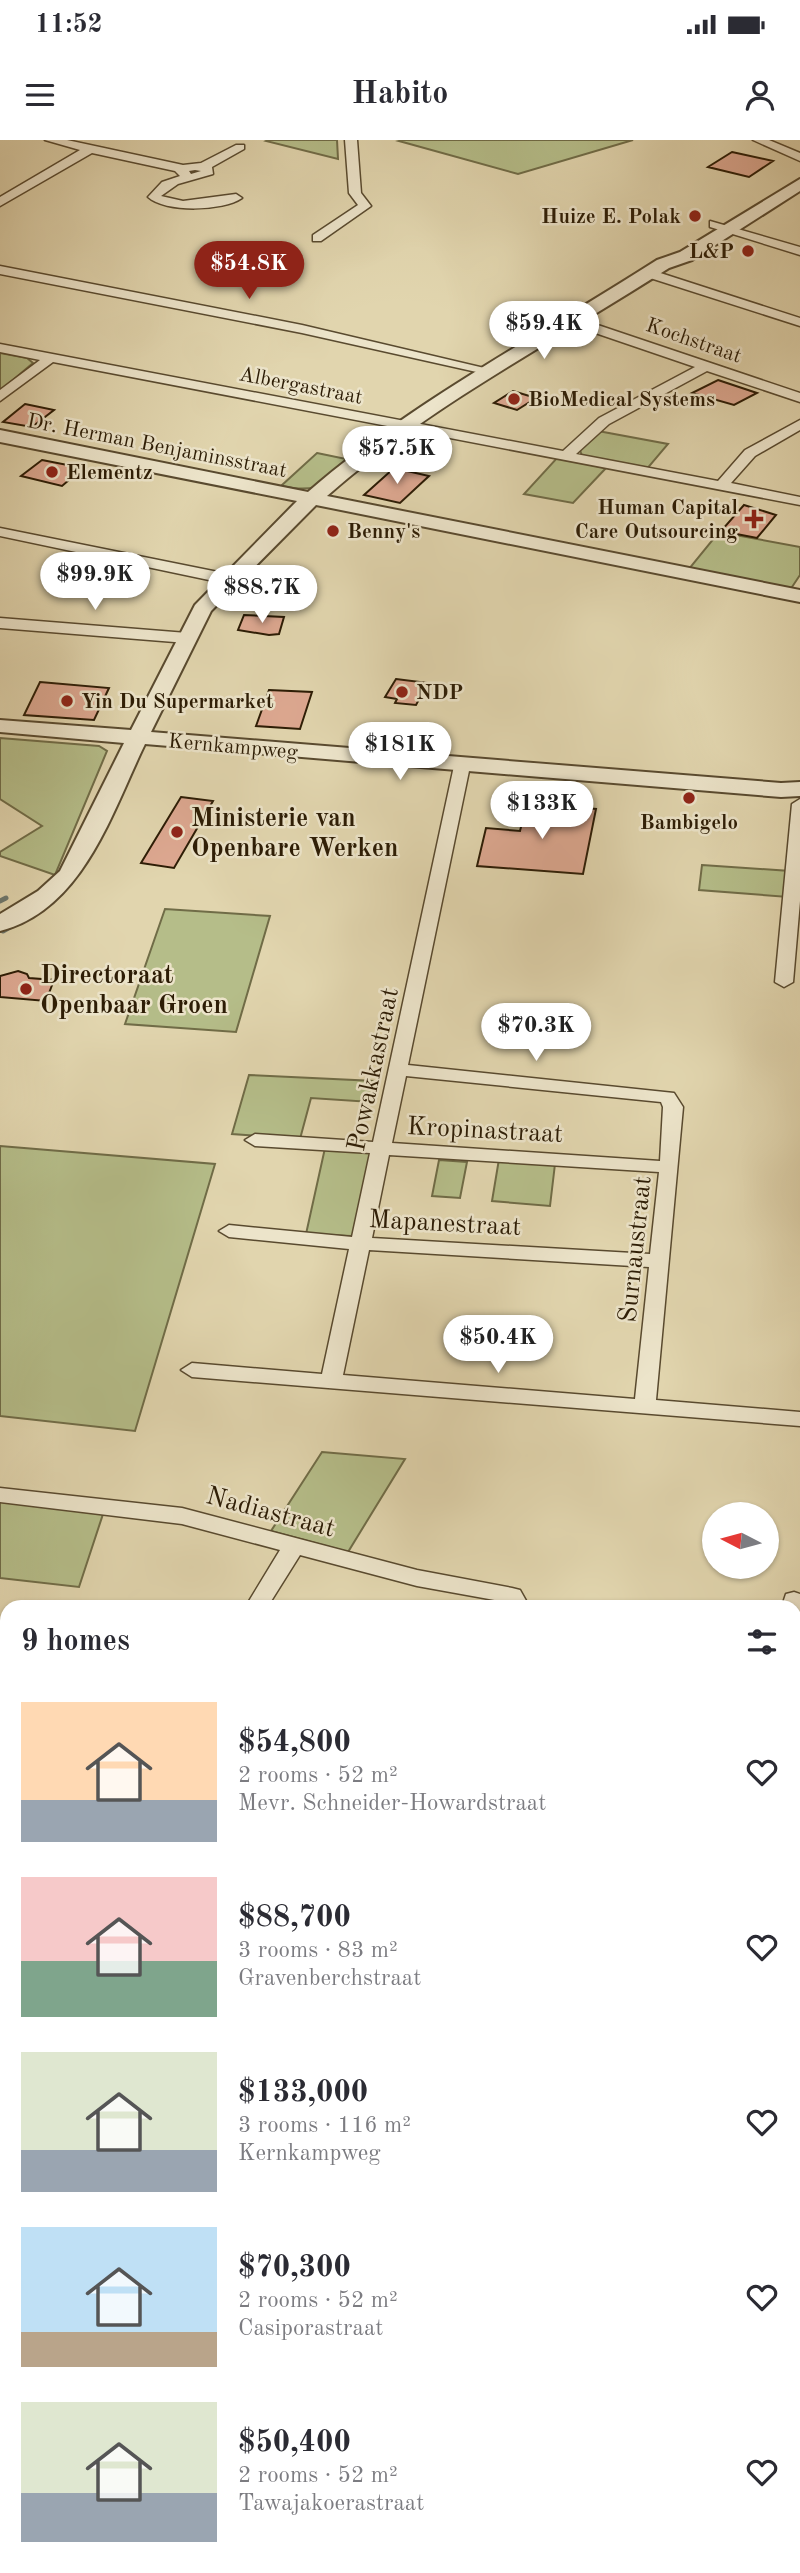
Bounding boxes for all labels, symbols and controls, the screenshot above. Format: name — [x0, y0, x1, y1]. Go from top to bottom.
text: 11:52 — [35, 12, 103, 38]
icon: menu — [21, 76, 59, 114]
icon: person — [741, 76, 779, 114]
text: Habito — [352, 79, 448, 111]
place label: Huize E. Polak — [541, 207, 681, 228]
marker: Huize E. Polak — [687, 208, 703, 224]
pin: $54.8K — [192, 242, 306, 301]
place label: L&P — [689, 242, 734, 263]
marker: L&P — [740, 243, 756, 259]
text: $54.8K — [210, 252, 288, 275]
pin: $59.4K — [487, 302, 601, 361]
text: $59.4K — [505, 312, 583, 335]
street label: Kochstraat — [643, 315, 744, 368]
street label: Albergastraat — [237, 364, 364, 409]
place label: BioMedical Systems — [528, 390, 715, 411]
marker: BioMedical Systems — [506, 391, 522, 407]
street label: Dr. Herman Benjaminsstraat — [25, 411, 288, 482]
pin: $57.5K — [340, 426, 454, 486]
text: $57.5K — [358, 437, 436, 460]
place label: Elementz — [66, 463, 153, 484]
marker: Elementz — [44, 464, 60, 480]
place label: Human Capital Care Outsourcing — [575, 498, 738, 543]
marker: Human Capital Care Outsourcing — [744, 509, 764, 529]
place label: Benny's — [347, 522, 420, 543]
marker: Benny's — [325, 523, 341, 539]
pin: $99.9K — [38, 552, 152, 612]
text: $99.9K — [56, 563, 134, 586]
pin: $88.7K — [205, 566, 319, 625]
text: $88.7K — [223, 576, 301, 599]
place label: NDP — [416, 683, 463, 704]
marker: NDP — [394, 684, 410, 700]
place label: Yin Du Supermarket — [81, 692, 274, 713]
marker: Yin Du Supermarket — [59, 693, 75, 709]
pin: $181K — [351, 722, 449, 782]
street label: Kernkampweg — [167, 731, 299, 764]
text: $181K — [364, 733, 436, 756]
pin: $133K — [493, 782, 591, 841]
marker: Bambigelo — [681, 790, 697, 806]
text: $133K — [506, 792, 578, 815]
place label: Ministerie van Openbare Werken — [191, 806, 398, 862]
place label: Bambigelo — [640, 813, 738, 834]
marker: Ministerie van Openbare Werken — [169, 824, 185, 840]
place label: Directoraat Openbaar Groen — [40, 963, 228, 1019]
marker: Directoraat Openbaar Groen — [18, 981, 34, 997]
street label: Powakkastraat — [344, 985, 404, 1154]
pin: $70.3K — [479, 1004, 593, 1063]
text: $70.3K — [497, 1014, 575, 1037]
street label: Kropinastraat — [406, 1114, 564, 1148]
street label: Surnaustraat — [615, 1175, 657, 1324]
street label: Mapanestraat — [368, 1207, 522, 1241]
pin: $50.4K — [441, 1316, 555, 1375]
text: $50.4K — [459, 1326, 537, 1349]
street label: Nadiastraat — [203, 1483, 338, 1543]
north arrow — [702, 1502, 779, 1578]
map controls — [702, 1502, 779, 1579]
icon: filters — [743, 1623, 781, 1661]
text: 9 homes — [21, 1627, 130, 1657]
text: $54,800 — [238, 1728, 351, 1758]
icon: home — [77, 1730, 161, 1814]
icon: heart — [743, 1753, 781, 1791]
text: 2 rooms · 52 m² — [238, 1764, 398, 1787]
text: Mevr. Schneider-Howardstraat — [238, 1792, 546, 1815]
text: $88,700 — [238, 1903, 351, 1933]
icon: home — [77, 1905, 161, 1989]
icon: heart — [743, 1928, 781, 1966]
text: 3 rooms · 83 m² — [238, 1939, 398, 1962]
text: Gravenberchstraat — [238, 1967, 421, 1990]
text: $133,000 — [238, 2078, 368, 2108]
icon: home — [77, 2080, 161, 2164]
icon: heart — [743, 2103, 781, 2141]
text: 3 rooms · 116 m² — [238, 2114, 411, 2137]
text: Kernkampweg — [238, 2142, 381, 2165]
text: $70,300 — [238, 2253, 351, 2283]
icon: home — [77, 2255, 161, 2339]
icon: heart — [743, 2278, 781, 2316]
text: 2 rooms · 52 m² — [238, 2289, 398, 2312]
text: Casiporastraat — [238, 2317, 383, 2340]
text: $50,400 — [238, 2428, 351, 2458]
icon: home — [77, 2430, 161, 2514]
icon: heart — [743, 2453, 781, 2491]
text: 2 rooms · 52 m² — [238, 2464, 398, 2487]
text: Tawajakoerastraat — [238, 2492, 424, 2515]

